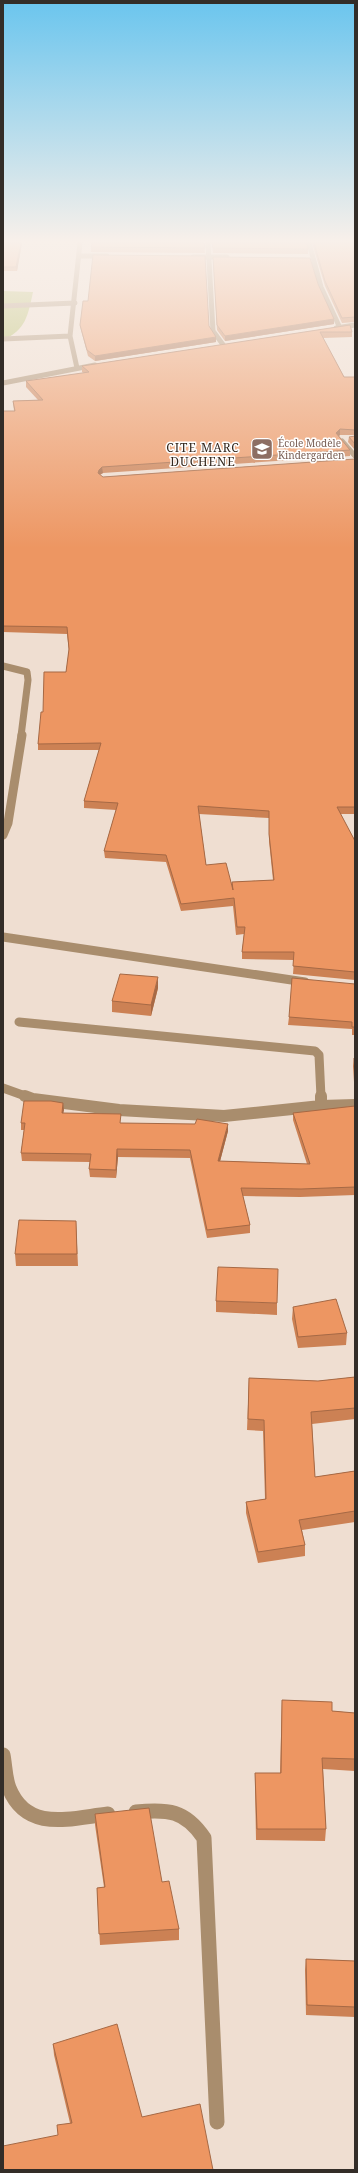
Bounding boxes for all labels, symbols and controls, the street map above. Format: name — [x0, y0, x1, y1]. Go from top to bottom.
school or university icon: École Modèle Kindergarden — [249, 436, 275, 462]
place label: École Modèle Kindergarden — [278, 436, 345, 462]
district label: CITE MARC DUCHENE — [166, 439, 240, 470]

